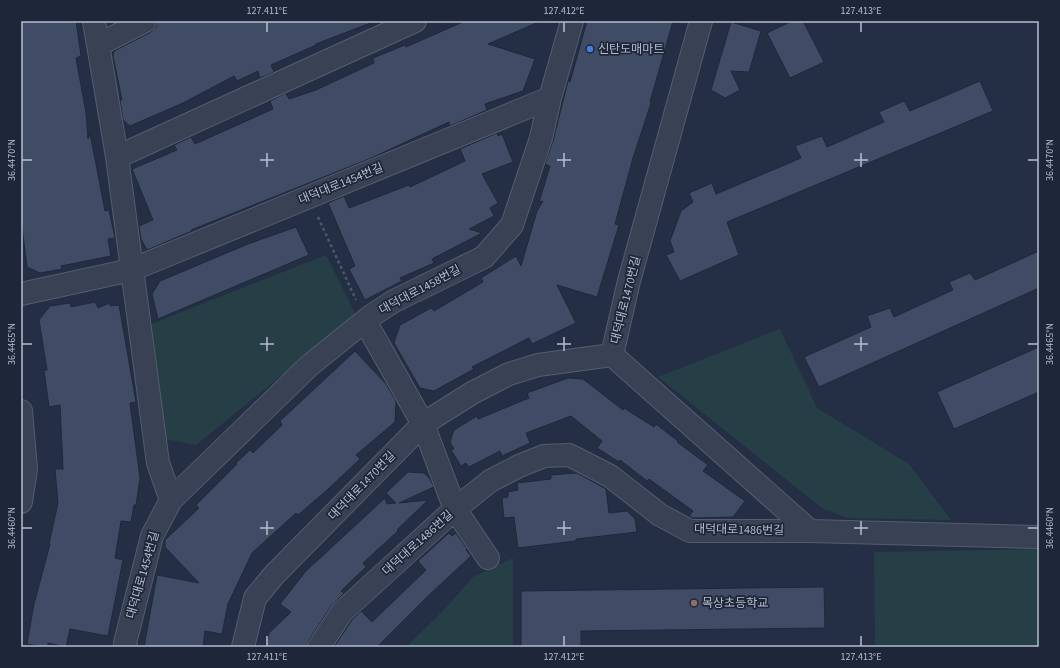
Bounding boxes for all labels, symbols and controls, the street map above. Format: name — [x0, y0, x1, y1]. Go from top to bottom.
text: 127.411°E — [247, 4, 287, 18]
text: 127.412°E — [544, 4, 584, 18]
text: 127.413°E — [841, 4, 881, 18]
place label: 신탄도매마트 — [598, 41, 664, 58]
marker: 신탄도매마트 — [585, 44, 595, 54]
text: 36.4470°N — [5, 139, 19, 181]
text: 36.4470°N — [1043, 139, 1057, 181]
street label: 대덕대로1454번길 — [296, 159, 386, 209]
street label: 대덕대로1470번길 — [607, 254, 645, 346]
street label: 대덕대로1458번길 — [376, 261, 464, 319]
text: 36.4465°N — [5, 323, 19, 365]
text: 36.4465°N — [1043, 323, 1057, 365]
street label: 대덕대로1470번길 — [325, 448, 399, 524]
text: 36.4460°N — [5, 507, 19, 549]
street label: 대덕대로1486번길 — [379, 507, 457, 579]
text: 36.4460°N — [1043, 507, 1057, 549]
street label: 대덕대로1486번길 — [694, 521, 784, 539]
street label: 대덕대로1454번길 — [122, 529, 164, 621]
place label: 목상초등학교 — [702, 595, 768, 612]
marker: 목상초등학교 — [689, 598, 699, 608]
text: 127.411°E — [247, 650, 287, 664]
text: 127.412°E — [544, 650, 584, 664]
text: 127.413°E — [841, 650, 881, 664]

